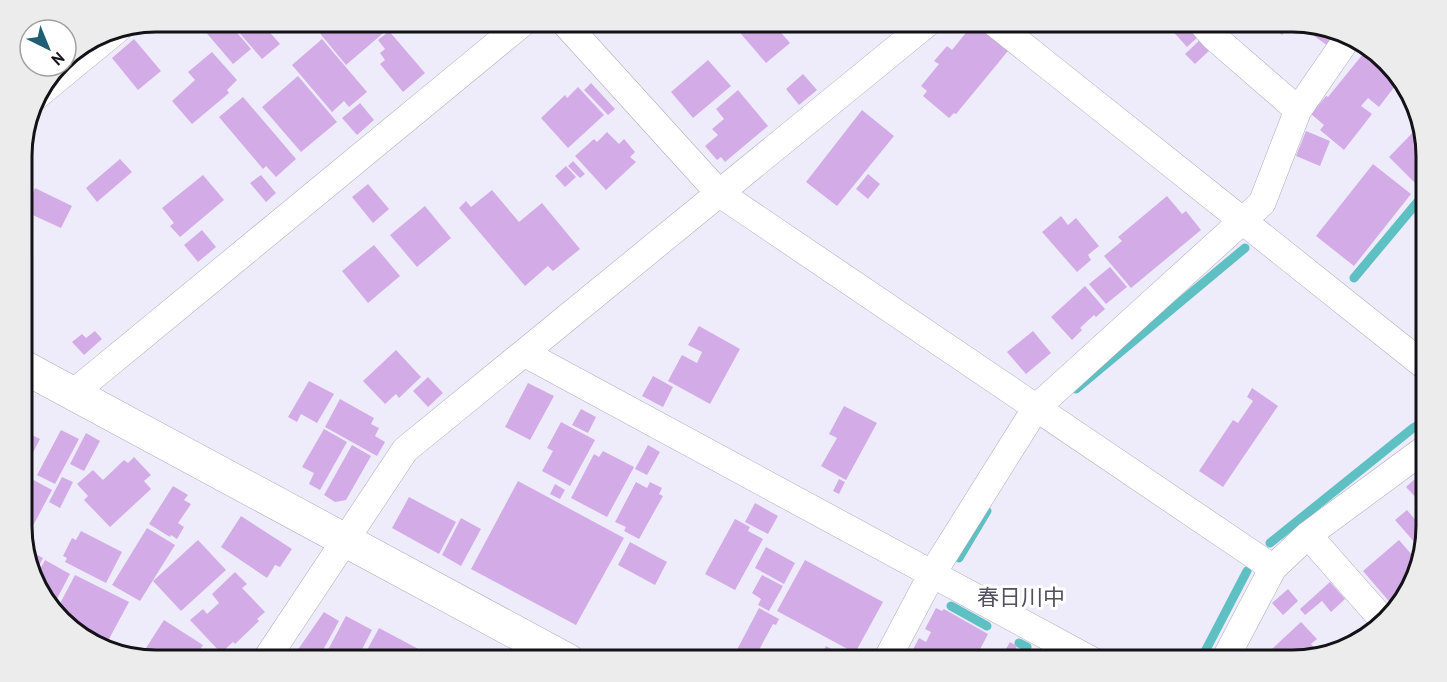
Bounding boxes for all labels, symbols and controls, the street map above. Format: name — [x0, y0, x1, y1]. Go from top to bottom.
north arrow — [18, 18, 78, 78]
text: N — [48, 48, 69, 70]
district label: 春日川中 — [977, 583, 1065, 611]

